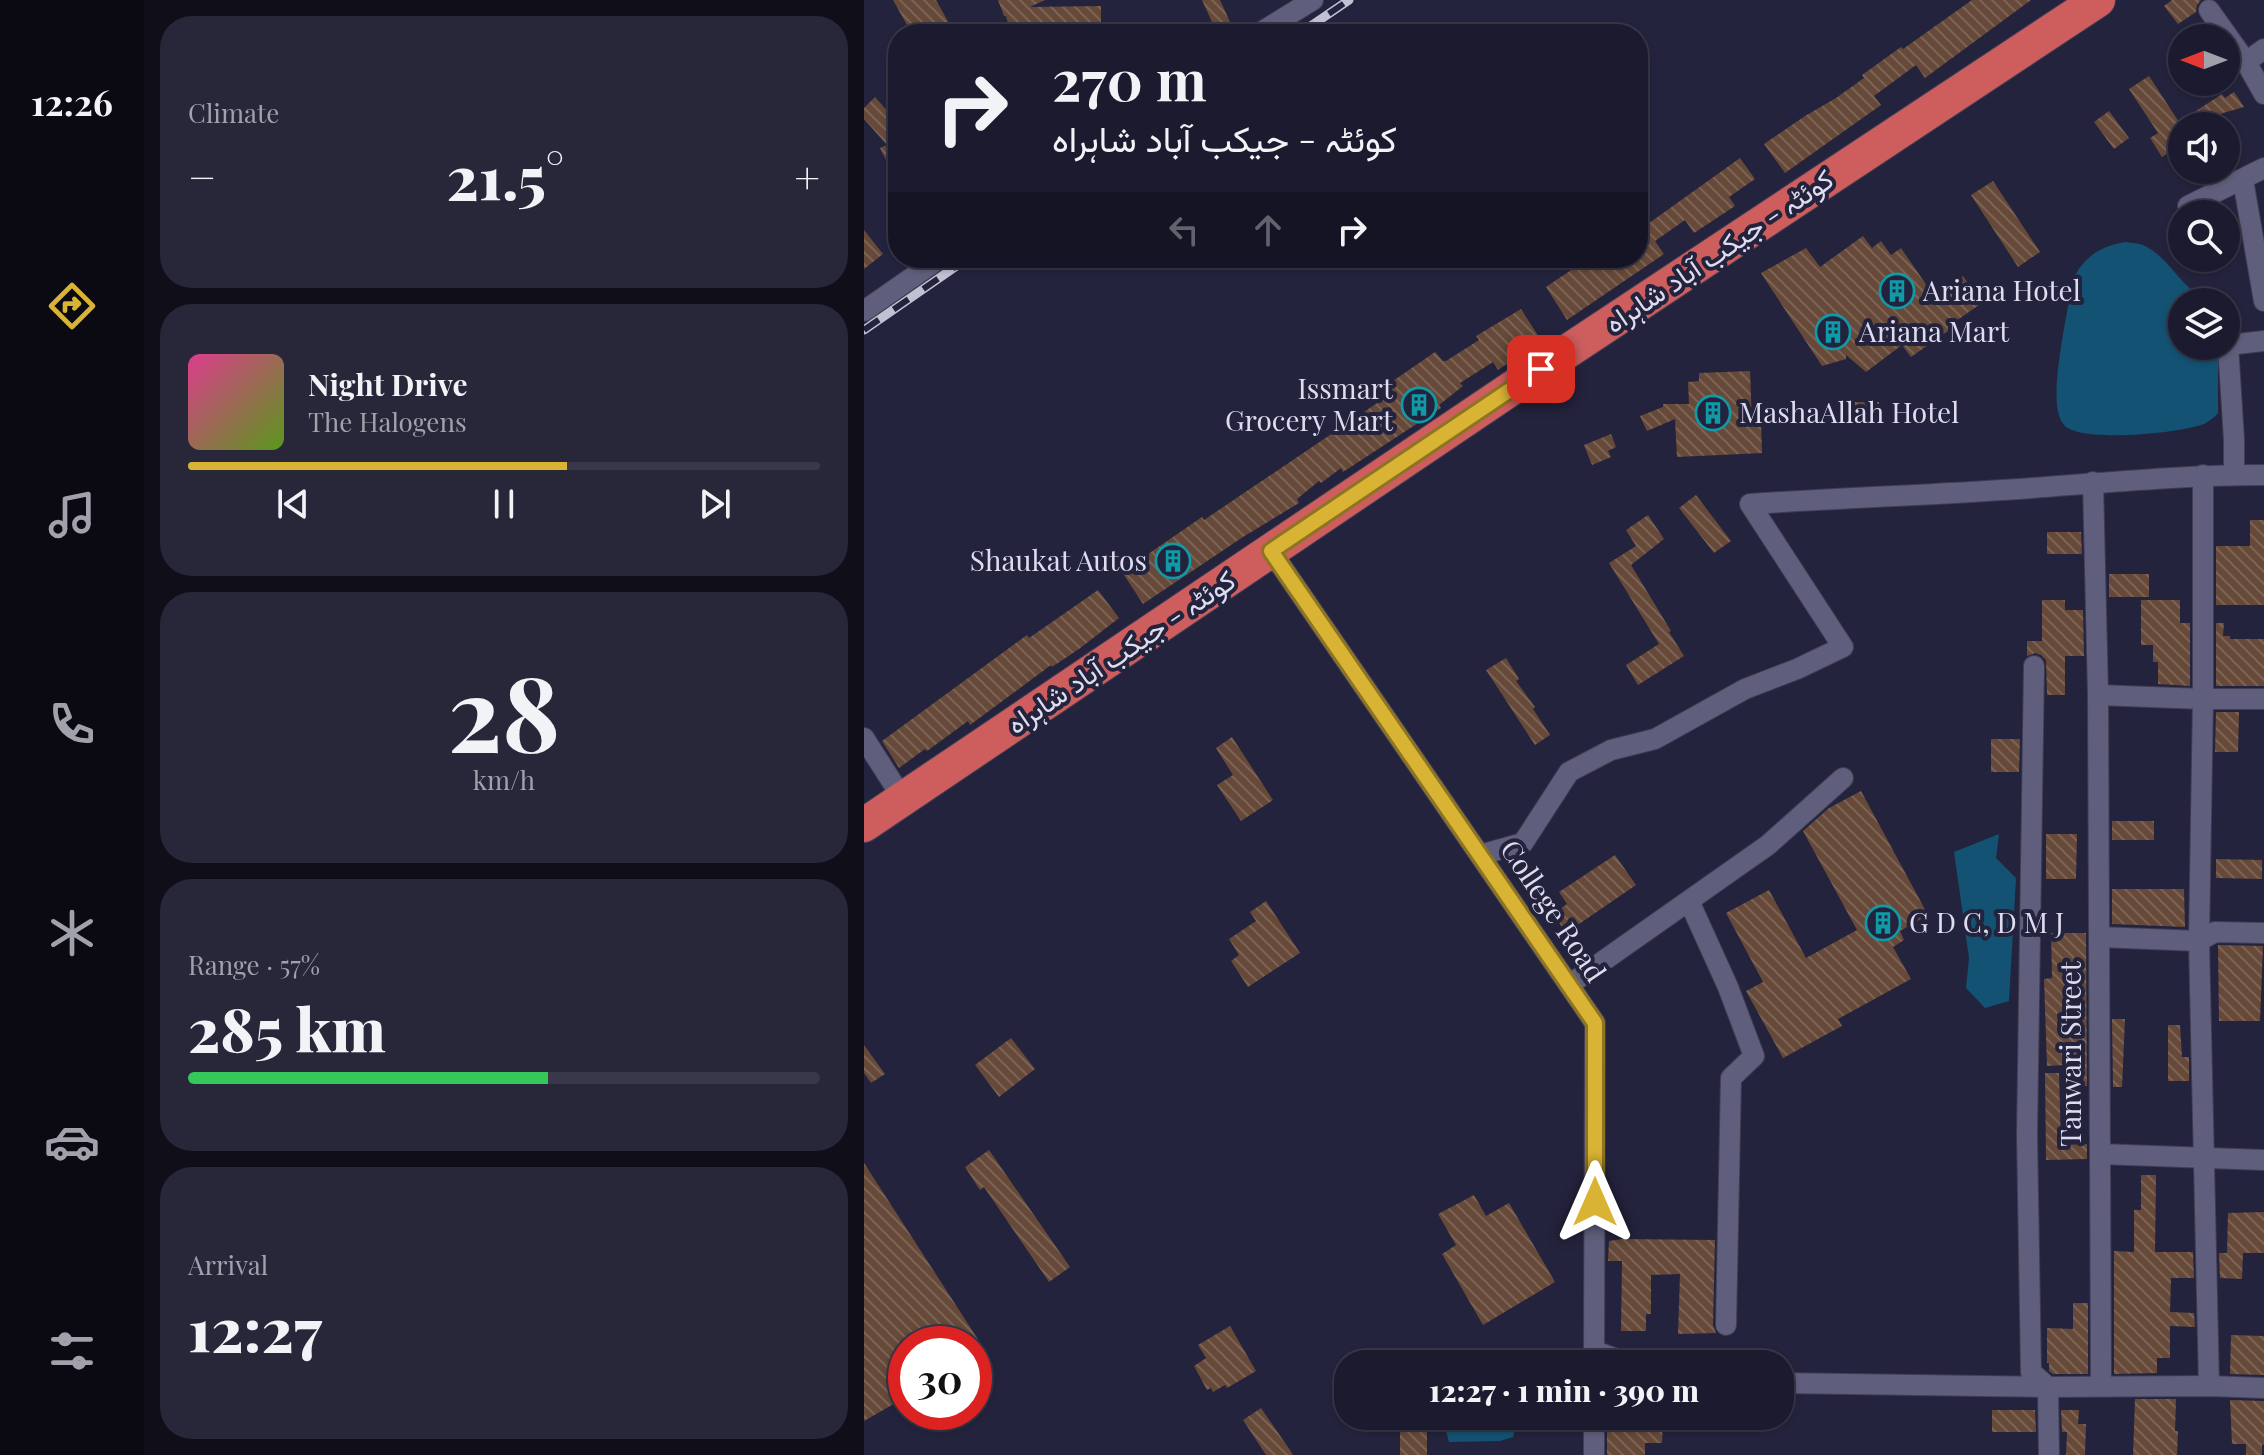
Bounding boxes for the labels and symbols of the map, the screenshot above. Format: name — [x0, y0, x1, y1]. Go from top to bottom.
north arrow — [2168, 24, 2240, 96]
street label: کوئٹہ - جیکب آباد شاہراہ — [1597, 159, 1841, 342]
place label: Ariana Hotel — [1922, 271, 2081, 308]
building icon: Ariana Hotel — [1878, 272, 1916, 310]
place label: Ariana Mart — [1858, 312, 2010, 349]
building icon: Ariana Mart — [1814, 313, 1852, 351]
pin — [1507, 335, 1575, 403]
place label: Issmart Grocery Mart — [1225, 369, 1394, 438]
building icon: Issmart Grocery Mart — [1400, 386, 1438, 424]
place label: MashaAllah Hotel — [1739, 393, 1959, 430]
building icon: MashaAllah Hotel — [1694, 394, 1732, 432]
place label: Shaukat Autos — [970, 541, 1147, 578]
building icon: Shaukat Autos — [1154, 542, 1192, 580]
street label: کوئٹہ - جیکب آباد شاہراہ — [999, 560, 1243, 743]
street label: College Road — [1493, 832, 1615, 988]
place label: G D C, D M J — [1909, 903, 2064, 940]
building icon: G D C, D M J — [1864, 904, 1902, 942]
street label: Tanwari Street — [2051, 960, 2088, 1147]
position arrow — [1553, 1160, 1637, 1244]
speed limit sign: 30 — [888, 1326, 992, 1430]

